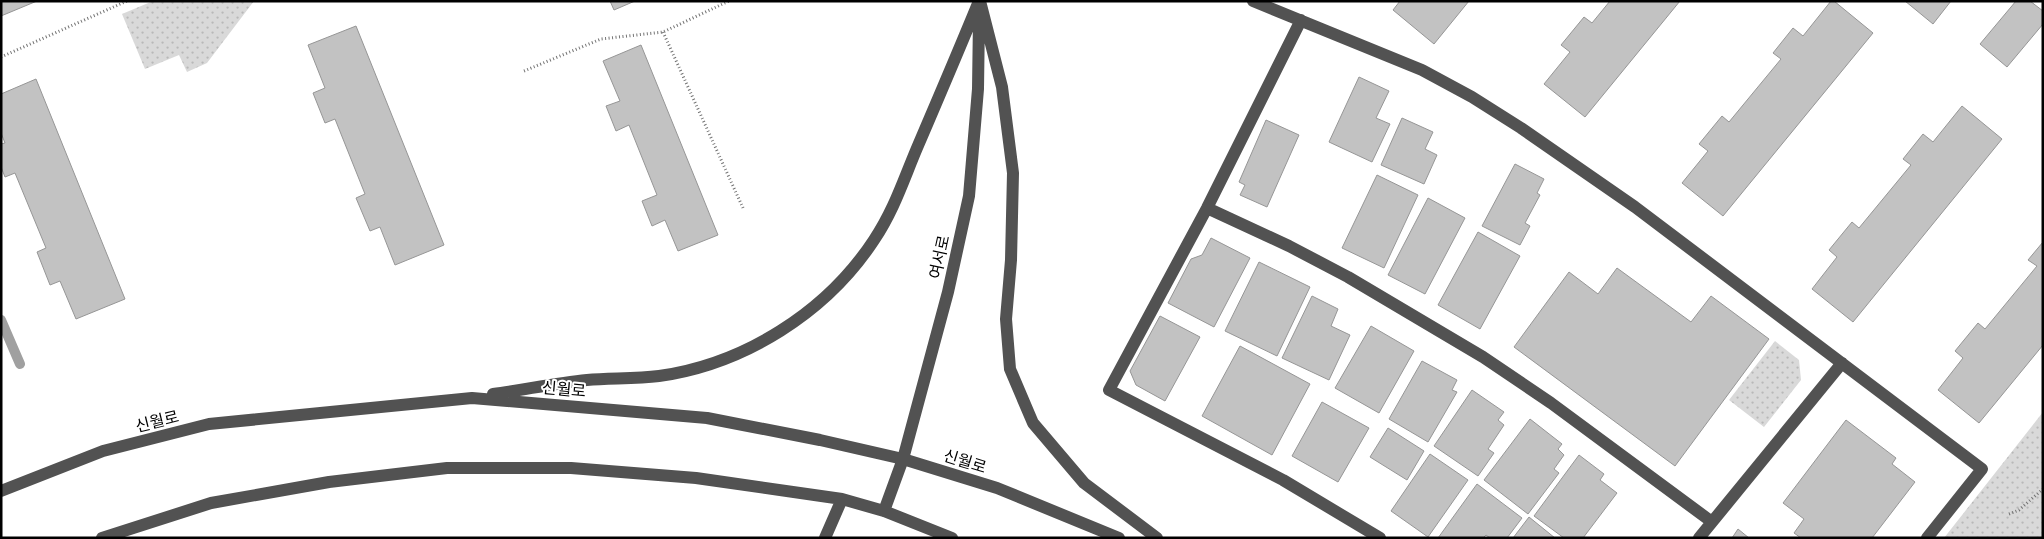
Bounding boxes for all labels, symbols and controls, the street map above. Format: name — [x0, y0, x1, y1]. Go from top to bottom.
street label: 여서로 — [926, 233, 953, 281]
street label: 신월로 — [541, 378, 587, 401]
street label: 신월로 — [133, 407, 181, 436]
street label: 신월로 — [941, 446, 989, 477]

